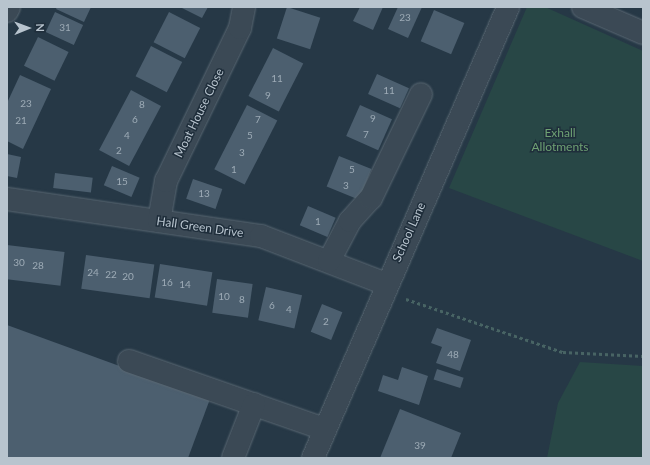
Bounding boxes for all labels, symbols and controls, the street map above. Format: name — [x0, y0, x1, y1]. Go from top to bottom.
north arrow — [8, 8, 48, 48]
house number: 23 — [399, 12, 411, 24]
house number: 31 — [59, 22, 71, 34]
text: N — [34, 23, 47, 32]
street label: Moat House Close — [171, 66, 227, 160]
house number: 11 — [271, 73, 283, 85]
house number: 11 — [383, 85, 395, 97]
house number: 9 — [265, 90, 271, 102]
house number: 23 — [20, 98, 32, 110]
house number: 8 — [139, 99, 145, 111]
house number: 9 — [370, 113, 376, 125]
house number: 6 — [132, 114, 138, 126]
house number: 7 — [255, 114, 261, 126]
house number: 21 — [15, 115, 27, 127]
park label: Exhall Allotments — [531, 126, 589, 154]
house number: 7 — [363, 129, 369, 141]
house number: 4 — [124, 130, 130, 142]
house number: 5 — [247, 130, 253, 142]
house number: 2 — [116, 145, 122, 157]
house number: 3 — [239, 147, 245, 159]
house number: 1 — [231, 164, 237, 176]
house number: 5 — [349, 164, 355, 176]
house number: 15 — [116, 176, 128, 188]
house number: 3 — [343, 180, 349, 192]
house number: 13 — [198, 188, 210, 200]
street label: School Lane — [389, 200, 429, 264]
street label: Hall Green Drive — [156, 214, 244, 240]
house number: 1 — [315, 216, 321, 228]
house number: 30 — [13, 257, 25, 269]
house number: 28 — [32, 260, 44, 272]
house number: 24 — [87, 267, 99, 279]
house number: 22 — [105, 269, 117, 281]
house number: 20 — [122, 271, 134, 283]
house number: 16 — [161, 277, 173, 289]
house number: 14 — [179, 279, 191, 291]
house number: 10 — [218, 291, 230, 303]
house number: 8 — [239, 294, 245, 306]
house number: 6 — [269, 300, 275, 312]
house number: 4 — [286, 304, 292, 316]
house number: 2 — [323, 316, 329, 328]
house number: 48 — [447, 349, 459, 361]
house number: 39 — [414, 440, 426, 452]

